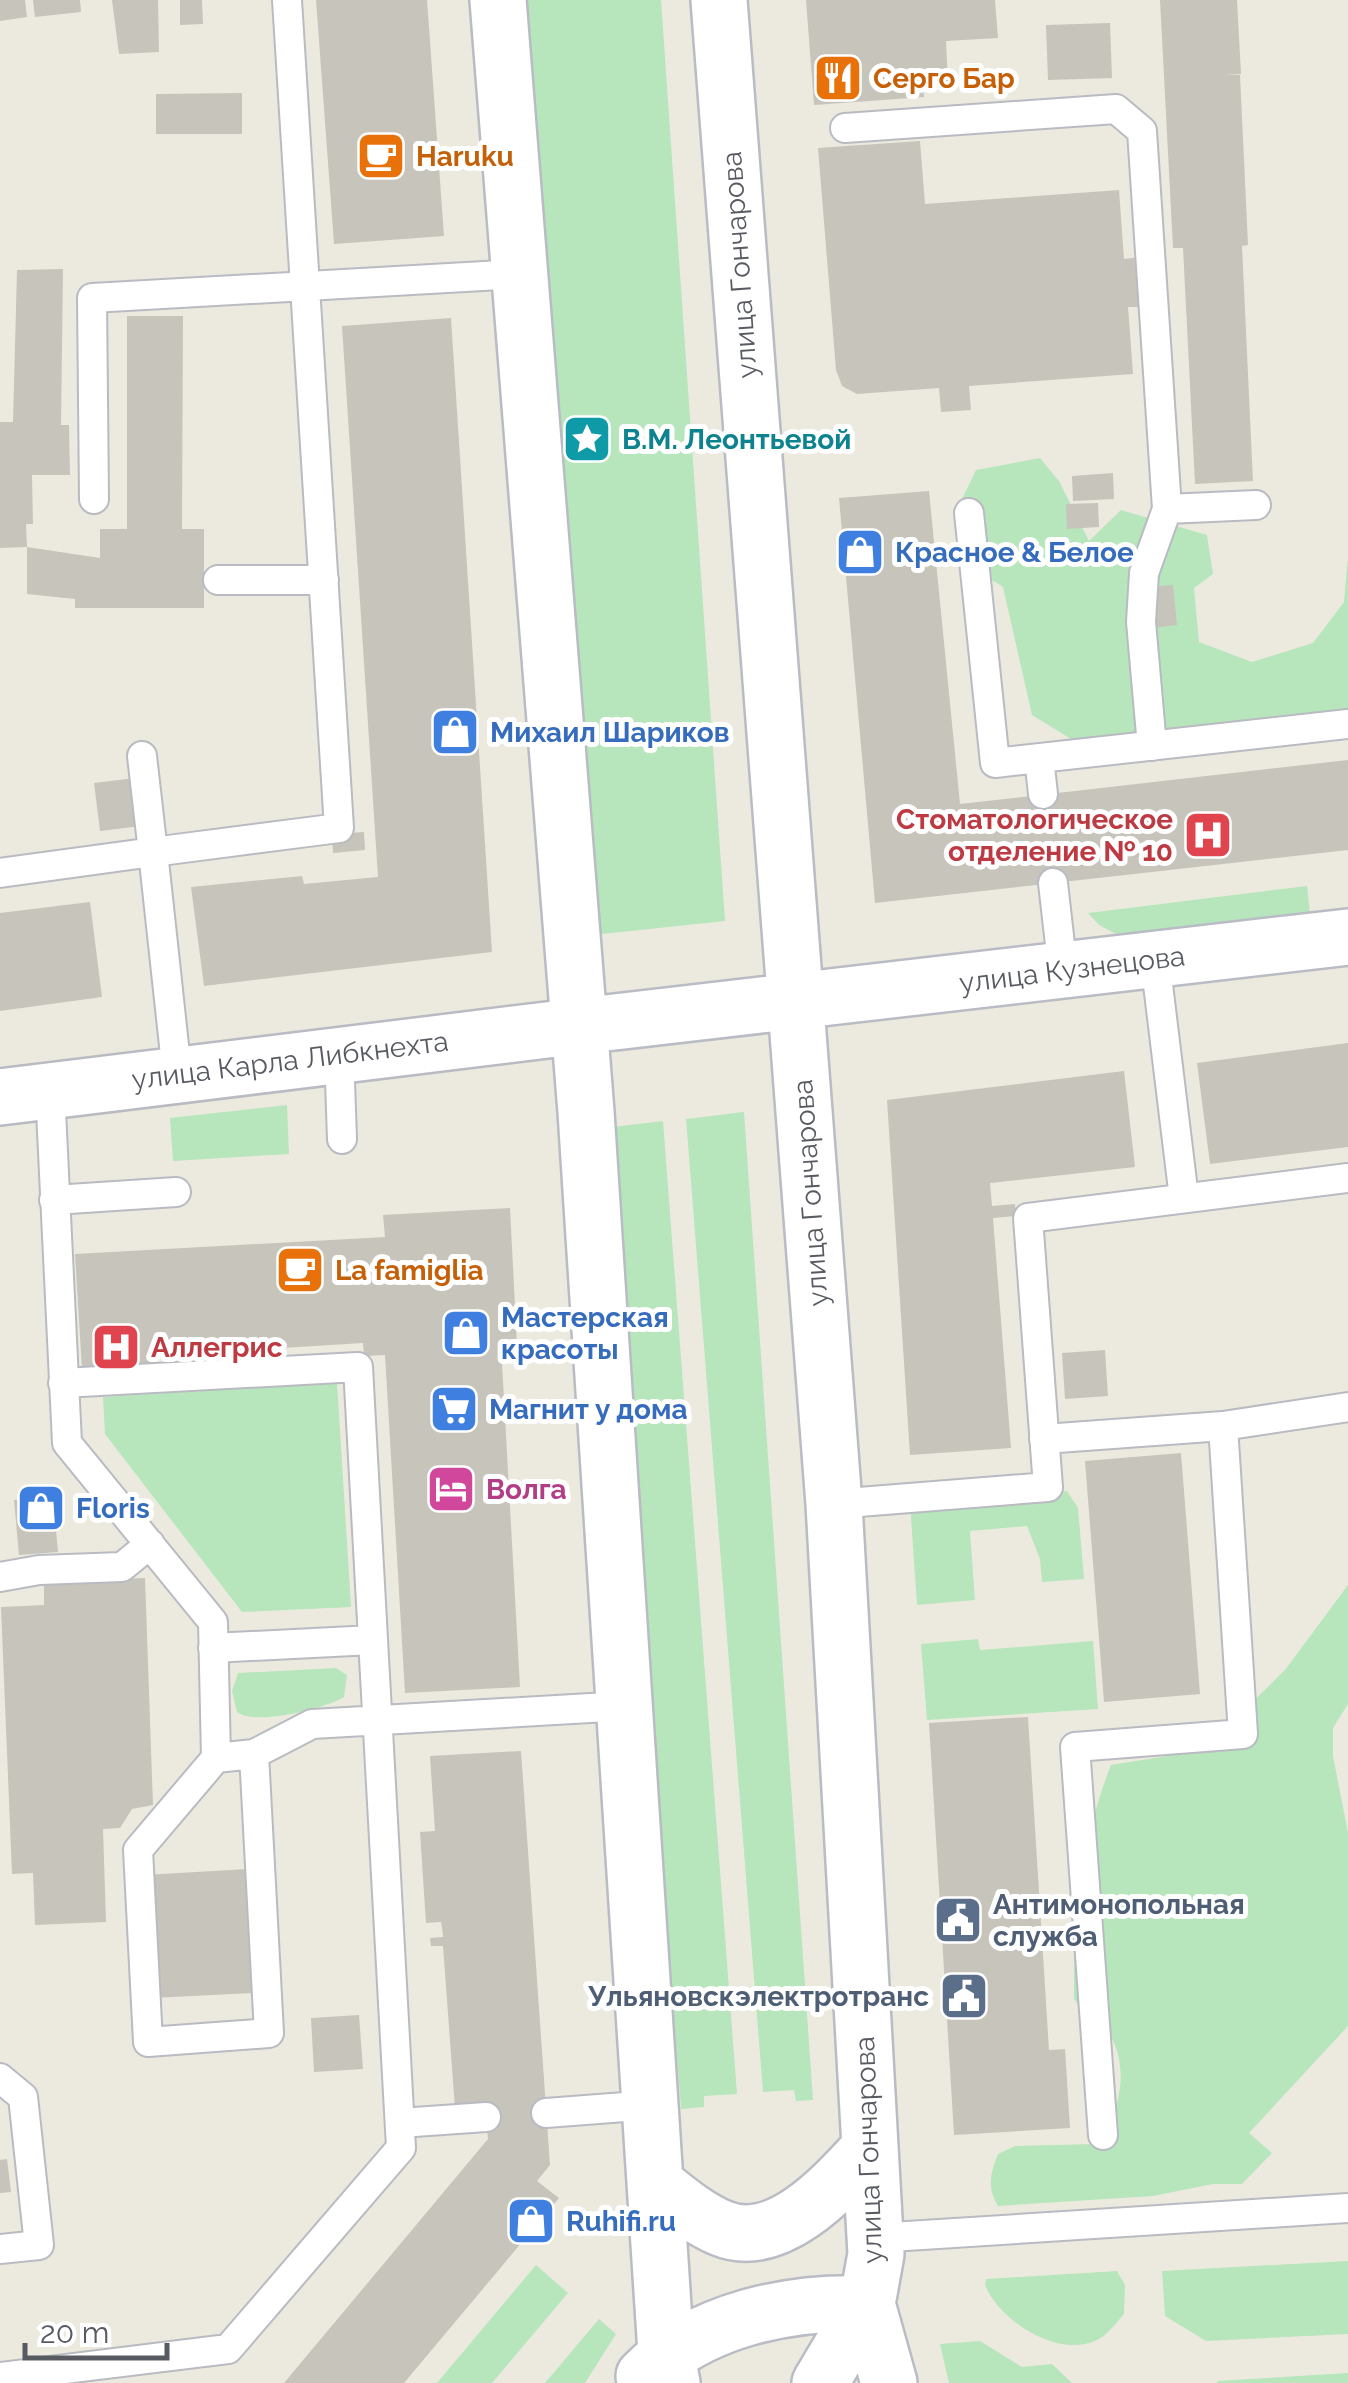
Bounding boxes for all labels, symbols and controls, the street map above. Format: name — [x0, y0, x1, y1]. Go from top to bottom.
restaurant icon: Серго Бар — [812, 52, 864, 104]
place label: Серго Бар — [873, 62, 1015, 95]
cafe icon: Haruku — [355, 130, 407, 182]
place label: Haruku — [416, 140, 514, 173]
street label: улица Гончарова — [715, 150, 764, 380]
place icon: В.М. Леонтьевой — [561, 413, 613, 465]
place label: В.М. Леонтьевой — [622, 423, 851, 456]
shop icon: Красное & Белое — [834, 526, 886, 578]
place label: Красное & Белое — [895, 536, 1134, 569]
shop icon: Михаил Шариков — [429, 706, 481, 758]
place label: Михаил Шариков — [490, 716, 730, 749]
place label: Стоматологическое отделение № 10 — [896, 803, 1173, 868]
hospital icon: Стоматологическое отделение № 10 — [1182, 809, 1234, 861]
street label: улица Кузнецова — [957, 939, 1187, 1000]
street label: улица Карла Либкнехта — [130, 1025, 450, 1096]
street label: улица Гончарова — [786, 1078, 835, 1308]
cafe icon: La famiglia — [274, 1244, 326, 1296]
place label: La famiglia — [335, 1254, 484, 1287]
place label: Мастерская красоты — [501, 1301, 669, 1366]
shop icon: Мастерская красоты — [440, 1307, 492, 1359]
hospital icon: Аллегрис — [90, 1321, 142, 1373]
place label: Аллегрис — [151, 1331, 283, 1364]
supermarket icon: Магнит у дома — [428, 1383, 480, 1435]
place label: Магнит у дома — [489, 1393, 688, 1426]
hotel icon: Волга — [425, 1463, 477, 1515]
place label: Волга — [486, 1473, 567, 1506]
shop icon: Floris — [15, 1482, 67, 1534]
place label: Floris — [76, 1492, 150, 1525]
place label: Антимонопольная служба — [993, 1888, 1245, 1953]
public building icon: Антимонопольная служба — [932, 1894, 984, 1946]
public building icon: Ульяновскэлектротранс — [938, 1970, 990, 2022]
place label: Ульяновскэлектротранс — [587, 1980, 929, 2013]
street label: улица Гончарова — [848, 2036, 889, 2264]
shop icon: Ruhifi.ru — [505, 2195, 557, 2247]
place label: Ruhifi.ru — [566, 2205, 676, 2238]
scale bar — [25, 2298, 168, 2360]
text: 20 m — [40, 2315, 109, 2350]

